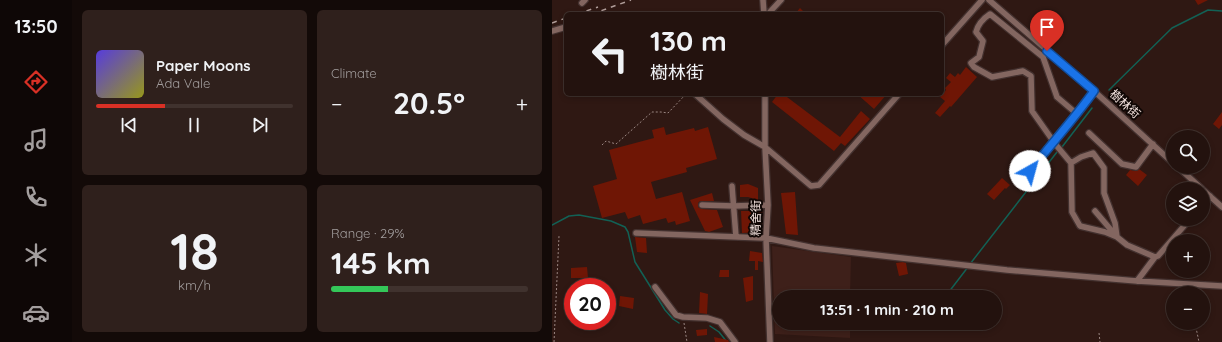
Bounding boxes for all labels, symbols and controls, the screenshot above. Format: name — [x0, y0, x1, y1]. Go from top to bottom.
pin — [1030, 10, 1064, 51]
text: 13:50 — [14, 15, 58, 38]
icon: arrive — [1036, 16, 1058, 38]
text: 130 m — [650, 23, 727, 58]
icon: left — [584, 28, 636, 80]
text: Paper Moons — [156, 56, 251, 75]
text: 樹林街 — [650, 61, 704, 84]
text: Climate — [331, 65, 377, 81]
icon: directions — [22, 68, 50, 96]
text: Ada Vale — [156, 75, 210, 91]
text: 20.5° — [393, 84, 465, 122]
street label: 樹林街 — [1107, 86, 1144, 121]
text: − — [331, 90, 342, 118]
text: + — [516, 90, 528, 118]
icon: previous — [118, 114, 140, 136]
icon: pause — [183, 114, 205, 136]
icon: next — [249, 114, 271, 136]
icon: music — [22, 126, 50, 154]
map controls — [1166, 130, 1210, 330]
button: search — [1166, 130, 1210, 174]
position arrow — [1009, 150, 1051, 192]
button: layers — [1166, 182, 1210, 226]
icon: phone — [22, 183, 50, 211]
street label: 精舍街 — [748, 200, 763, 236]
text: 18 — [170, 218, 219, 283]
text: Range · 29% — [331, 225, 405, 241]
button: + — [1166, 234, 1210, 278]
icon: climate — [22, 241, 50, 269]
text: 145 km — [331, 244, 431, 282]
text: km/h — [178, 277, 211, 293]
speed limit sign: 20 — [564, 278, 616, 330]
button: − — [1166, 286, 1210, 330]
icon: car — [22, 299, 50, 327]
text: 13:51 · 1 min · 210 m — [820, 300, 954, 319]

